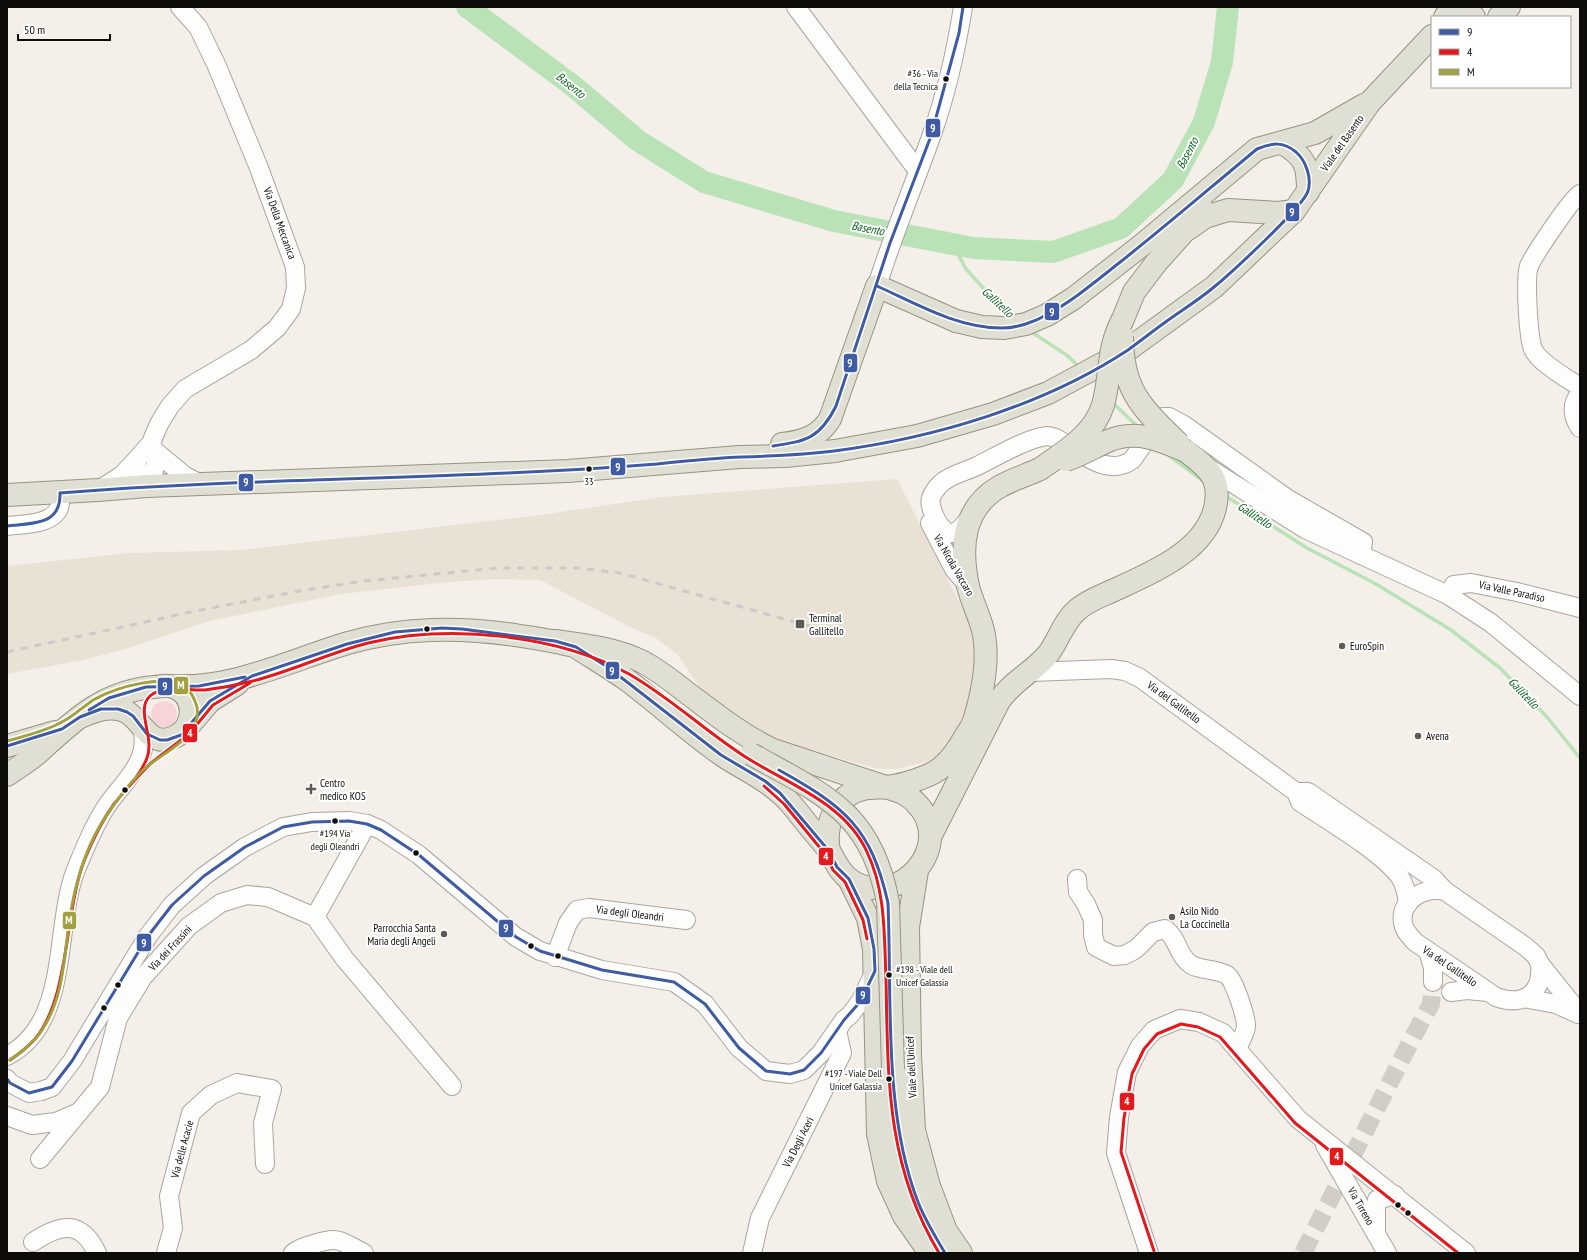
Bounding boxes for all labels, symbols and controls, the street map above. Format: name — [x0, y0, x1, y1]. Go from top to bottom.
scale bar — [18, 16, 110, 42]
legend — [1431, 16, 1571, 88]
text: 50 m — [24, 22, 45, 37]
text: 9 — [1467, 24, 1472, 39]
text: 4 — [1467, 44, 1473, 59]
text: M — [1467, 64, 1475, 79]
place label: #36 - Via della Tecnica — [894, 67, 938, 93]
water label: Basento — [553, 69, 589, 102]
marker: #36 - Via della Tecnica — [941, 74, 951, 84]
street label: Viale del Basento — [1317, 112, 1367, 175]
line badge: 9 — [925, 118, 941, 138]
text: 9 — [930, 121, 936, 135]
water label: Basento — [1173, 134, 1202, 171]
street label: Via Della Meccanica — [260, 184, 299, 261]
line badge: 9 — [1285, 202, 1300, 222]
text: 9 — [1289, 205, 1295, 219]
water label: Basento — [850, 217, 886, 239]
water label: Gallitello — [979, 284, 1018, 321]
line badge: 9 — [1044, 302, 1060, 321]
text: 9 — [1049, 305, 1055, 319]
line badge: 9 — [843, 353, 858, 373]
text: 9 — [847, 356, 853, 370]
line badge: 9 — [610, 457, 626, 476]
text: 9 — [615, 460, 621, 474]
marker: 33 — [584, 464, 594, 474]
line badge: 9 — [238, 473, 254, 492]
text: 9 — [243, 475, 249, 489]
place label: 33 — [585, 475, 594, 488]
water label: Gallitello — [1235, 498, 1276, 532]
street label: Via Nicola Vaccaro — [930, 531, 977, 599]
street label: Via Valle Paradiso — [1477, 577, 1547, 605]
place label: Terminal Gallitello — [809, 611, 844, 638]
marker: Terminal Gallitello — [794, 618, 806, 630]
unlabelled marker — [422, 624, 432, 634]
place label: EuroSpin — [1350, 639, 1384, 653]
marker: EuroSpin — [1337, 641, 1347, 651]
line badge: 9 — [605, 661, 620, 680]
text: 9 — [609, 664, 615, 678]
water label: Gallitello — [1505, 674, 1543, 712]
line badge: M — [173, 676, 189, 695]
line badge: 9 — [157, 677, 173, 696]
street label: Via del Gallitello — [1144, 677, 1204, 726]
text: M — [177, 678, 185, 692]
text: 9 — [162, 679, 168, 693]
line badge: 4 — [182, 723, 198, 743]
text: 4 — [187, 726, 193, 740]
place label: Avena — [1426, 729, 1449, 743]
marker: Avena — [1413, 731, 1423, 741]
place label: Centro medico KOS — [320, 776, 366, 803]
marker: Centro medico KOS — [305, 783, 317, 795]
unlabelled marker — [120, 785, 130, 795]
marker: #194 Via degli Oleandri — [330, 816, 340, 826]
place label: #194 Via degli Oleandri — [311, 827, 359, 853]
line badge: 4 — [818, 847, 834, 866]
unlabelled marker — [411, 848, 421, 858]
text: 4 — [823, 849, 829, 863]
street label: Via degli Oleandri — [594, 902, 665, 924]
place label: Asilo Nido La Coccinella — [1180, 904, 1230, 931]
line badge: M — [62, 911, 77, 930]
marker: Asilo Nido La Coccinella — [1167, 912, 1177, 922]
text: M — [65, 913, 73, 927]
line badge: 9 — [498, 919, 514, 938]
place label: Parrocchia Santa Maria degli Angeli — [367, 921, 436, 948]
text: 9 — [503, 921, 509, 935]
street label: Via dei Frassini — [145, 922, 195, 974]
marker: Parrocchia Santa Maria degli Angeli — [439, 929, 449, 939]
line badge: 9 — [136, 933, 152, 952]
text: 9 — [141, 936, 147, 950]
unlabelled marker — [526, 941, 536, 951]
street label: Via del Gallitello — [1419, 942, 1480, 990]
unlabelled marker — [553, 951, 563, 961]
place label: #198 - Viale dell Unicef Galassia — [896, 963, 953, 989]
marker: #198 - Viale dell Unicef Galassia — [884, 970, 894, 980]
unlabelled marker — [113, 980, 123, 990]
line badge: 9 — [855, 986, 871, 1005]
text: 9 — [860, 988, 866, 1002]
unlabelled marker — [99, 1003, 109, 1013]
street label: Viale dell'Unicef — [902, 1035, 920, 1099]
place label: #197 - Viale Dell Unicef Galassia — [825, 1067, 883, 1093]
marker: #197 - Viale Dell Unicef Galassia — [884, 1074, 894, 1084]
line badge: 4 — [1119, 1092, 1135, 1111]
text: 4 — [1124, 1094, 1130, 1108]
street label: Via Degli Aceri — [779, 1114, 817, 1171]
street label: Via delle Acacie — [167, 1118, 197, 1180]
line badge: 4 — [1329, 1147, 1344, 1166]
text: 4 — [1334, 1149, 1340, 1163]
street label: Via Tirreno — [1344, 1184, 1378, 1228]
unlabelled marker — [1393, 1200, 1403, 1210]
unlabelled marker — [1403, 1208, 1413, 1218]

